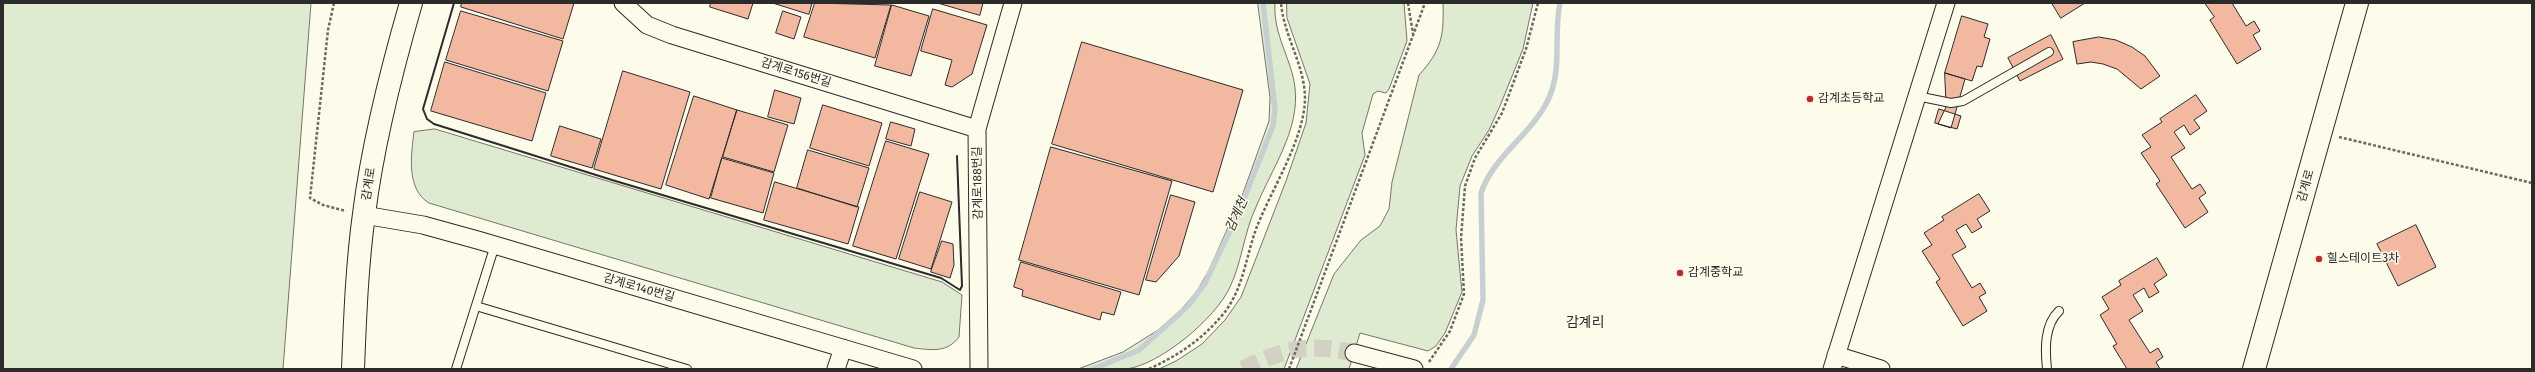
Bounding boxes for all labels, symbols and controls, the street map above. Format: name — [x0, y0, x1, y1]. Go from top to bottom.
street label: 감계로156번길 — [759, 55, 833, 91]
place label: 감계초등학교 — [1818, 92, 1884, 106]
marker: 감계초등학교 — [1805, 94, 1815, 104]
street label: 감계로188번길 — [970, 146, 986, 220]
street label: 감계로 — [359, 167, 379, 201]
street label: 감계로 — [2295, 168, 2317, 204]
water label: 감계천 — [1223, 195, 1251, 235]
place label: 힐스테이트3차 — [2327, 252, 2399, 266]
marker: 힐스테이트3차 — [2314, 254, 2324, 264]
place label: 감계중학교 — [1688, 266, 1743, 280]
marker: 감계중학교 — [1675, 268, 1685, 278]
street label: 감계로140번길 — [602, 271, 676, 305]
district label: 감계리 — [1566, 315, 1604, 331]

